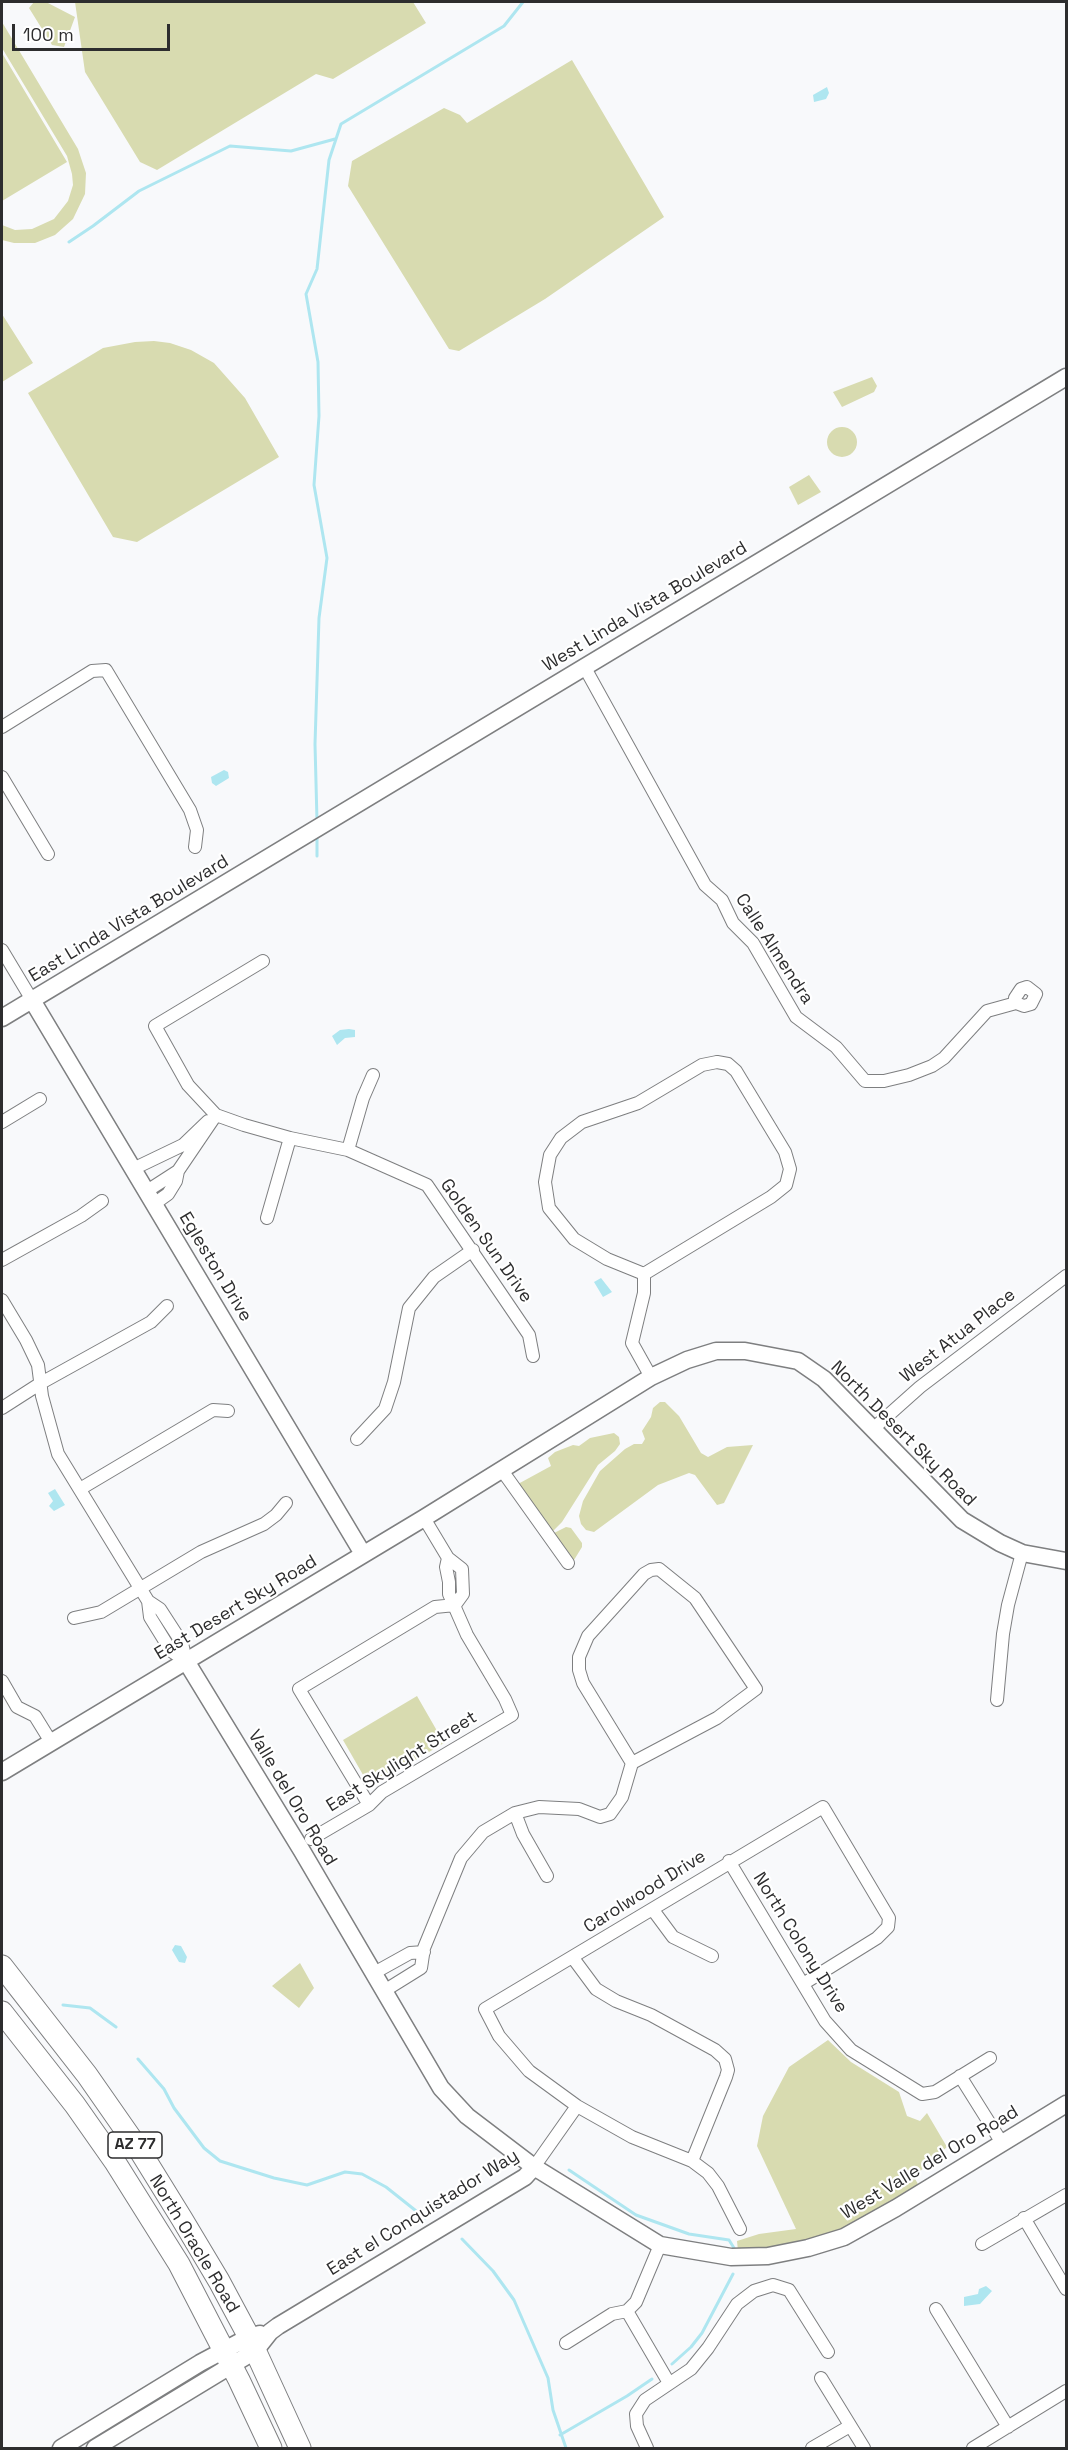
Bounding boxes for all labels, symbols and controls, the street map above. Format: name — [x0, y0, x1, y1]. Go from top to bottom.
scale bar — [15, 12, 172, 50]
text: 100 m — [23, 23, 74, 46]
street label: West Linda Vista Boulevard — [539, 537, 751, 677]
street label: East Linda Vista Boulevard — [25, 851, 233, 987]
street label: Calle Almendra — [730, 890, 818, 1008]
street label: Golden Sun Drive — [435, 1175, 537, 1307]
street label: Egleston Drive — [174, 1208, 256, 1326]
street label: West Atua Place — [896, 1284, 1020, 1388]
street label: North Desert Sky Road — [826, 1357, 980, 1511]
street label: East Desert Sky Road — [151, 1551, 321, 1665]
street label: East Skylight Street — [323, 1707, 481, 1817]
street label: Valle del Oro Road — [243, 1726, 341, 1870]
street label: Carolwood Drive — [580, 1846, 710, 1938]
street label: North Colony Drive — [748, 1869, 852, 2017]
street label: West Valle del Oro Road — [837, 2101, 1023, 2225]
road number: AZ 77 — [108, 2132, 162, 2158]
street label: East el Conquistador Way — [323, 2145, 523, 2281]
street label: North Oracle Road — [144, 2171, 244, 2317]

